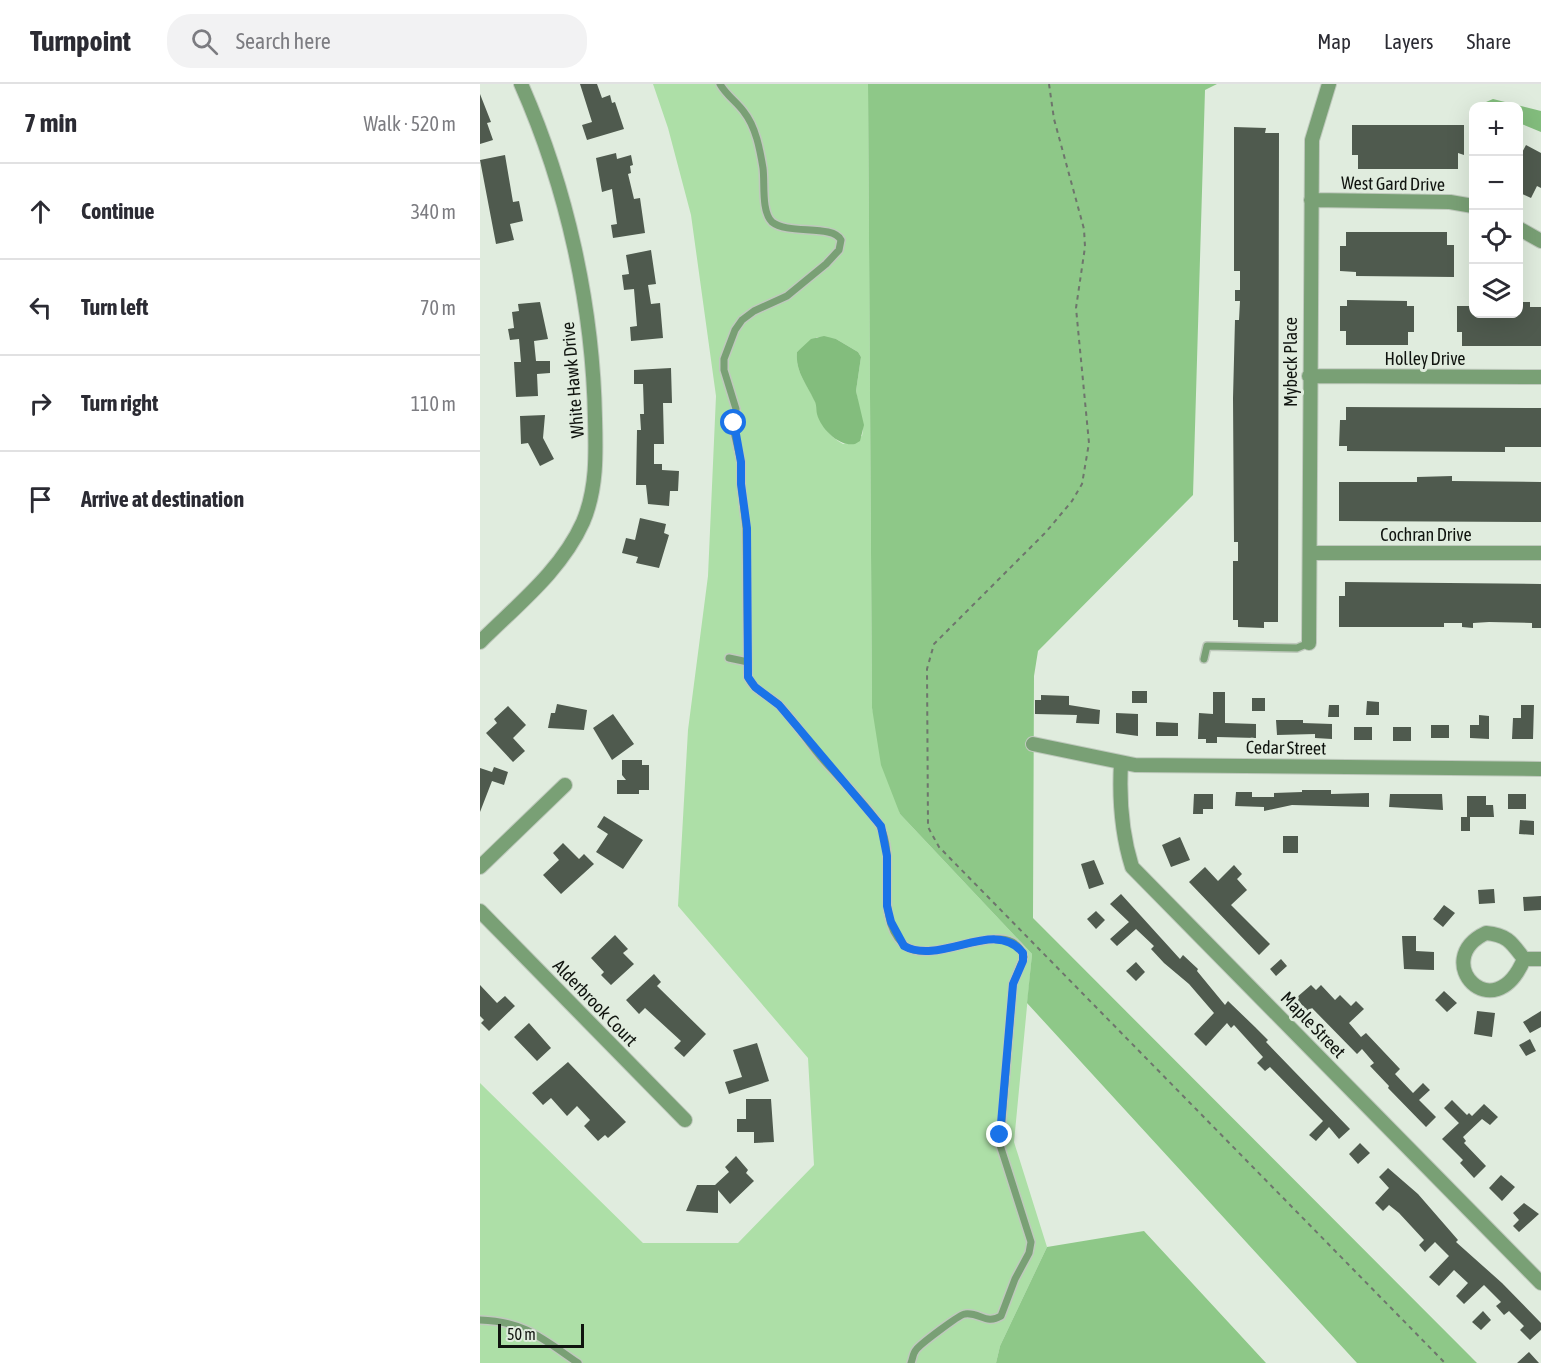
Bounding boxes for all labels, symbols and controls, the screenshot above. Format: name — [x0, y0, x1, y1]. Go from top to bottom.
search box — [167, 14, 587, 68]
text: Turnpoint — [30, 25, 131, 57]
icon: search — [188, 25, 221, 58]
text: Search here — [236, 28, 331, 54]
text: Map — [1317, 29, 1351, 53]
text: Layers — [1384, 29, 1434, 53]
text: Share — [1467, 29, 1511, 53]
map controls — [1469, 102, 1523, 318]
button: + — [1469, 102, 1523, 156]
text: 7 min — [24, 108, 77, 138]
text: Walk · 520 m — [364, 112, 456, 135]
button: − — [1469, 156, 1523, 210]
street label: West Gard Drive — [1341, 172, 1445, 195]
icon: ahead — [24, 195, 57, 228]
text: Continue — [81, 198, 155, 224]
text: 340 m — [411, 200, 456, 223]
button: locate — [1469, 210, 1523, 264]
button: layers — [1469, 264, 1523, 318]
icon: left — [24, 291, 57, 324]
text: Turn left — [81, 294, 148, 320]
text: 70 m — [420, 296, 456, 319]
street label: Mybeck Place — [1280, 317, 1301, 407]
street label: White Hawk Drive — [557, 321, 588, 439]
street label: Holley Drive — [1384, 348, 1466, 369]
icon: right — [24, 387, 57, 420]
text: Turn right — [81, 390, 158, 416]
text: 110 m — [411, 392, 456, 415]
route start — [720, 409, 746, 435]
icon: arrive — [24, 483, 57, 516]
text: Arrive at destination — [81, 486, 244, 512]
street label: Cochran Drive — [1380, 524, 1472, 545]
street label: Cedar Street — [1246, 736, 1326, 759]
street label: Alderbrook Court — [549, 955, 642, 1050]
street label: Maple Street — [1277, 987, 1350, 1062]
route end — [986, 1121, 1012, 1147]
scale bar — [498, 1321, 584, 1348]
text: 50 m — [507, 1325, 536, 1343]

